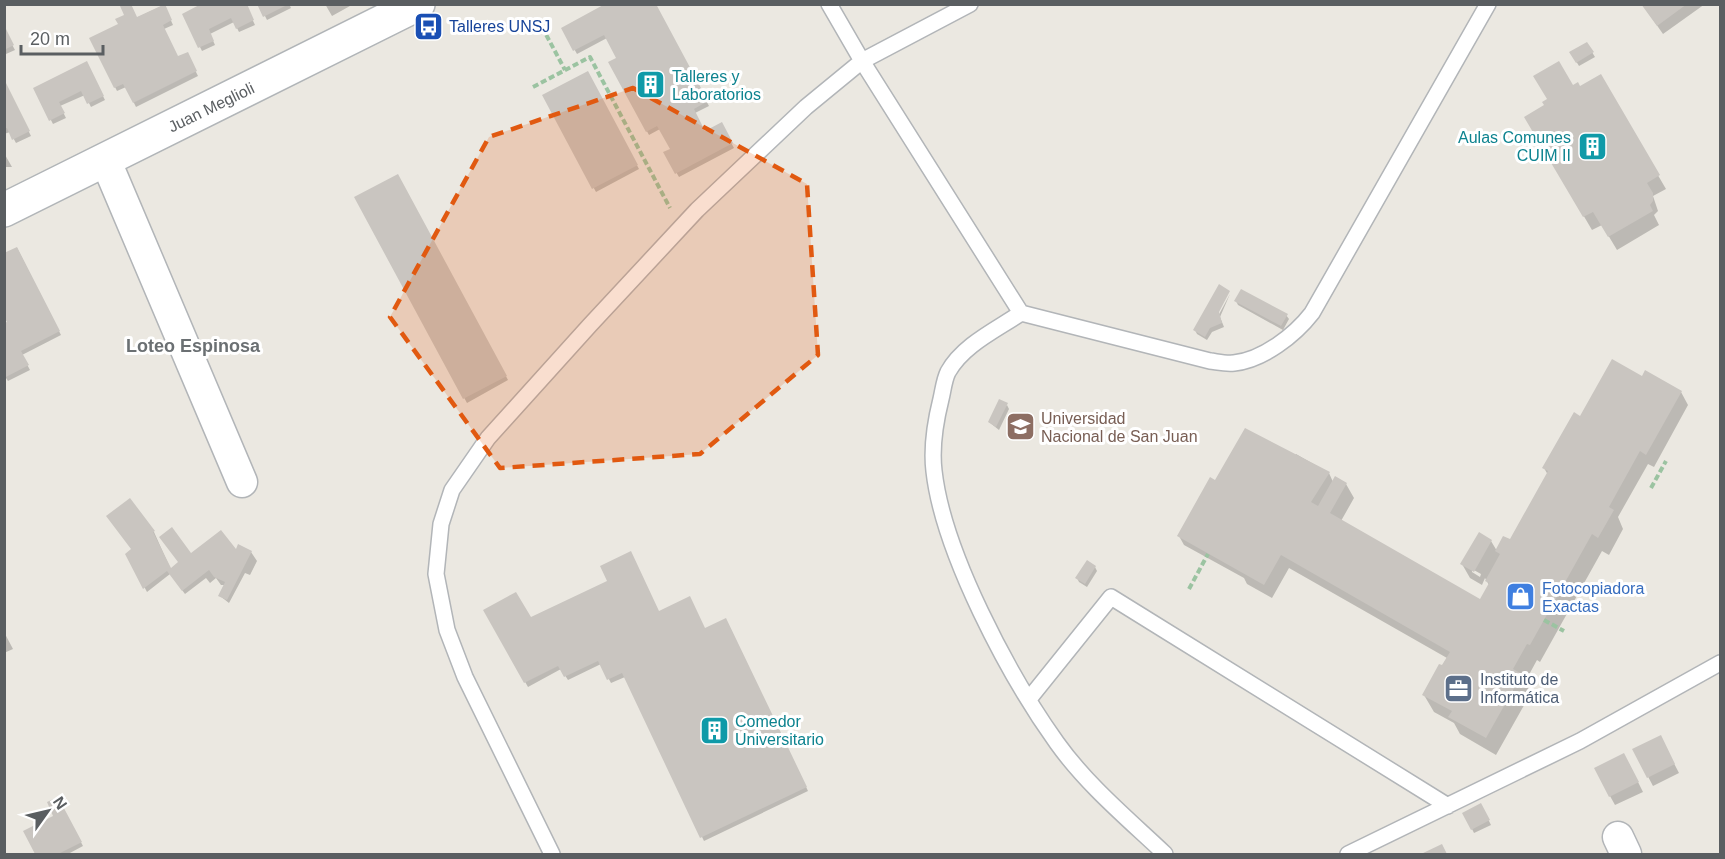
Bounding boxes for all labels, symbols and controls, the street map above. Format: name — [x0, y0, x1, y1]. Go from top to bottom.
bus stop icon: Talleres UNSJ — [412, 10, 444, 42]
scale bar — [21, 18, 104, 56]
place label: Talleres UNSJ — [449, 18, 550, 35]
text: 20 m — [30, 29, 70, 49]
place label: Talleres y Laboratorios — [672, 68, 761, 103]
building icon: Talleres y Laboratorios — [635, 69, 667, 101]
street label: Juan Meglioli — [166, 79, 257, 136]
place label: Aulas Comunes CUIM II — [1458, 129, 1571, 164]
building icon: Aulas Comunes CUIM II — [1576, 130, 1608, 162]
district label: Loteo Espinosa — [126, 336, 261, 356]
place label: Universidad Nacional de San Juan — [1041, 410, 1198, 445]
school or university icon: Universidad Nacional de San Juan — [1004, 411, 1036, 443]
place label: Fotocopiadora Exactas — [1542, 580, 1644, 615]
shop icon: Fotocopiadora Exactas — [1505, 581, 1537, 613]
place label: Instituto de Informática — [1480, 671, 1559, 706]
office icon: Instituto de Informática — [1443, 672, 1475, 704]
place label: Comedor Universitario — [735, 713, 824, 748]
building icon: Comedor Universitario — [698, 714, 730, 746]
north arrow — [18, 781, 78, 841]
text: N — [50, 793, 70, 812]

